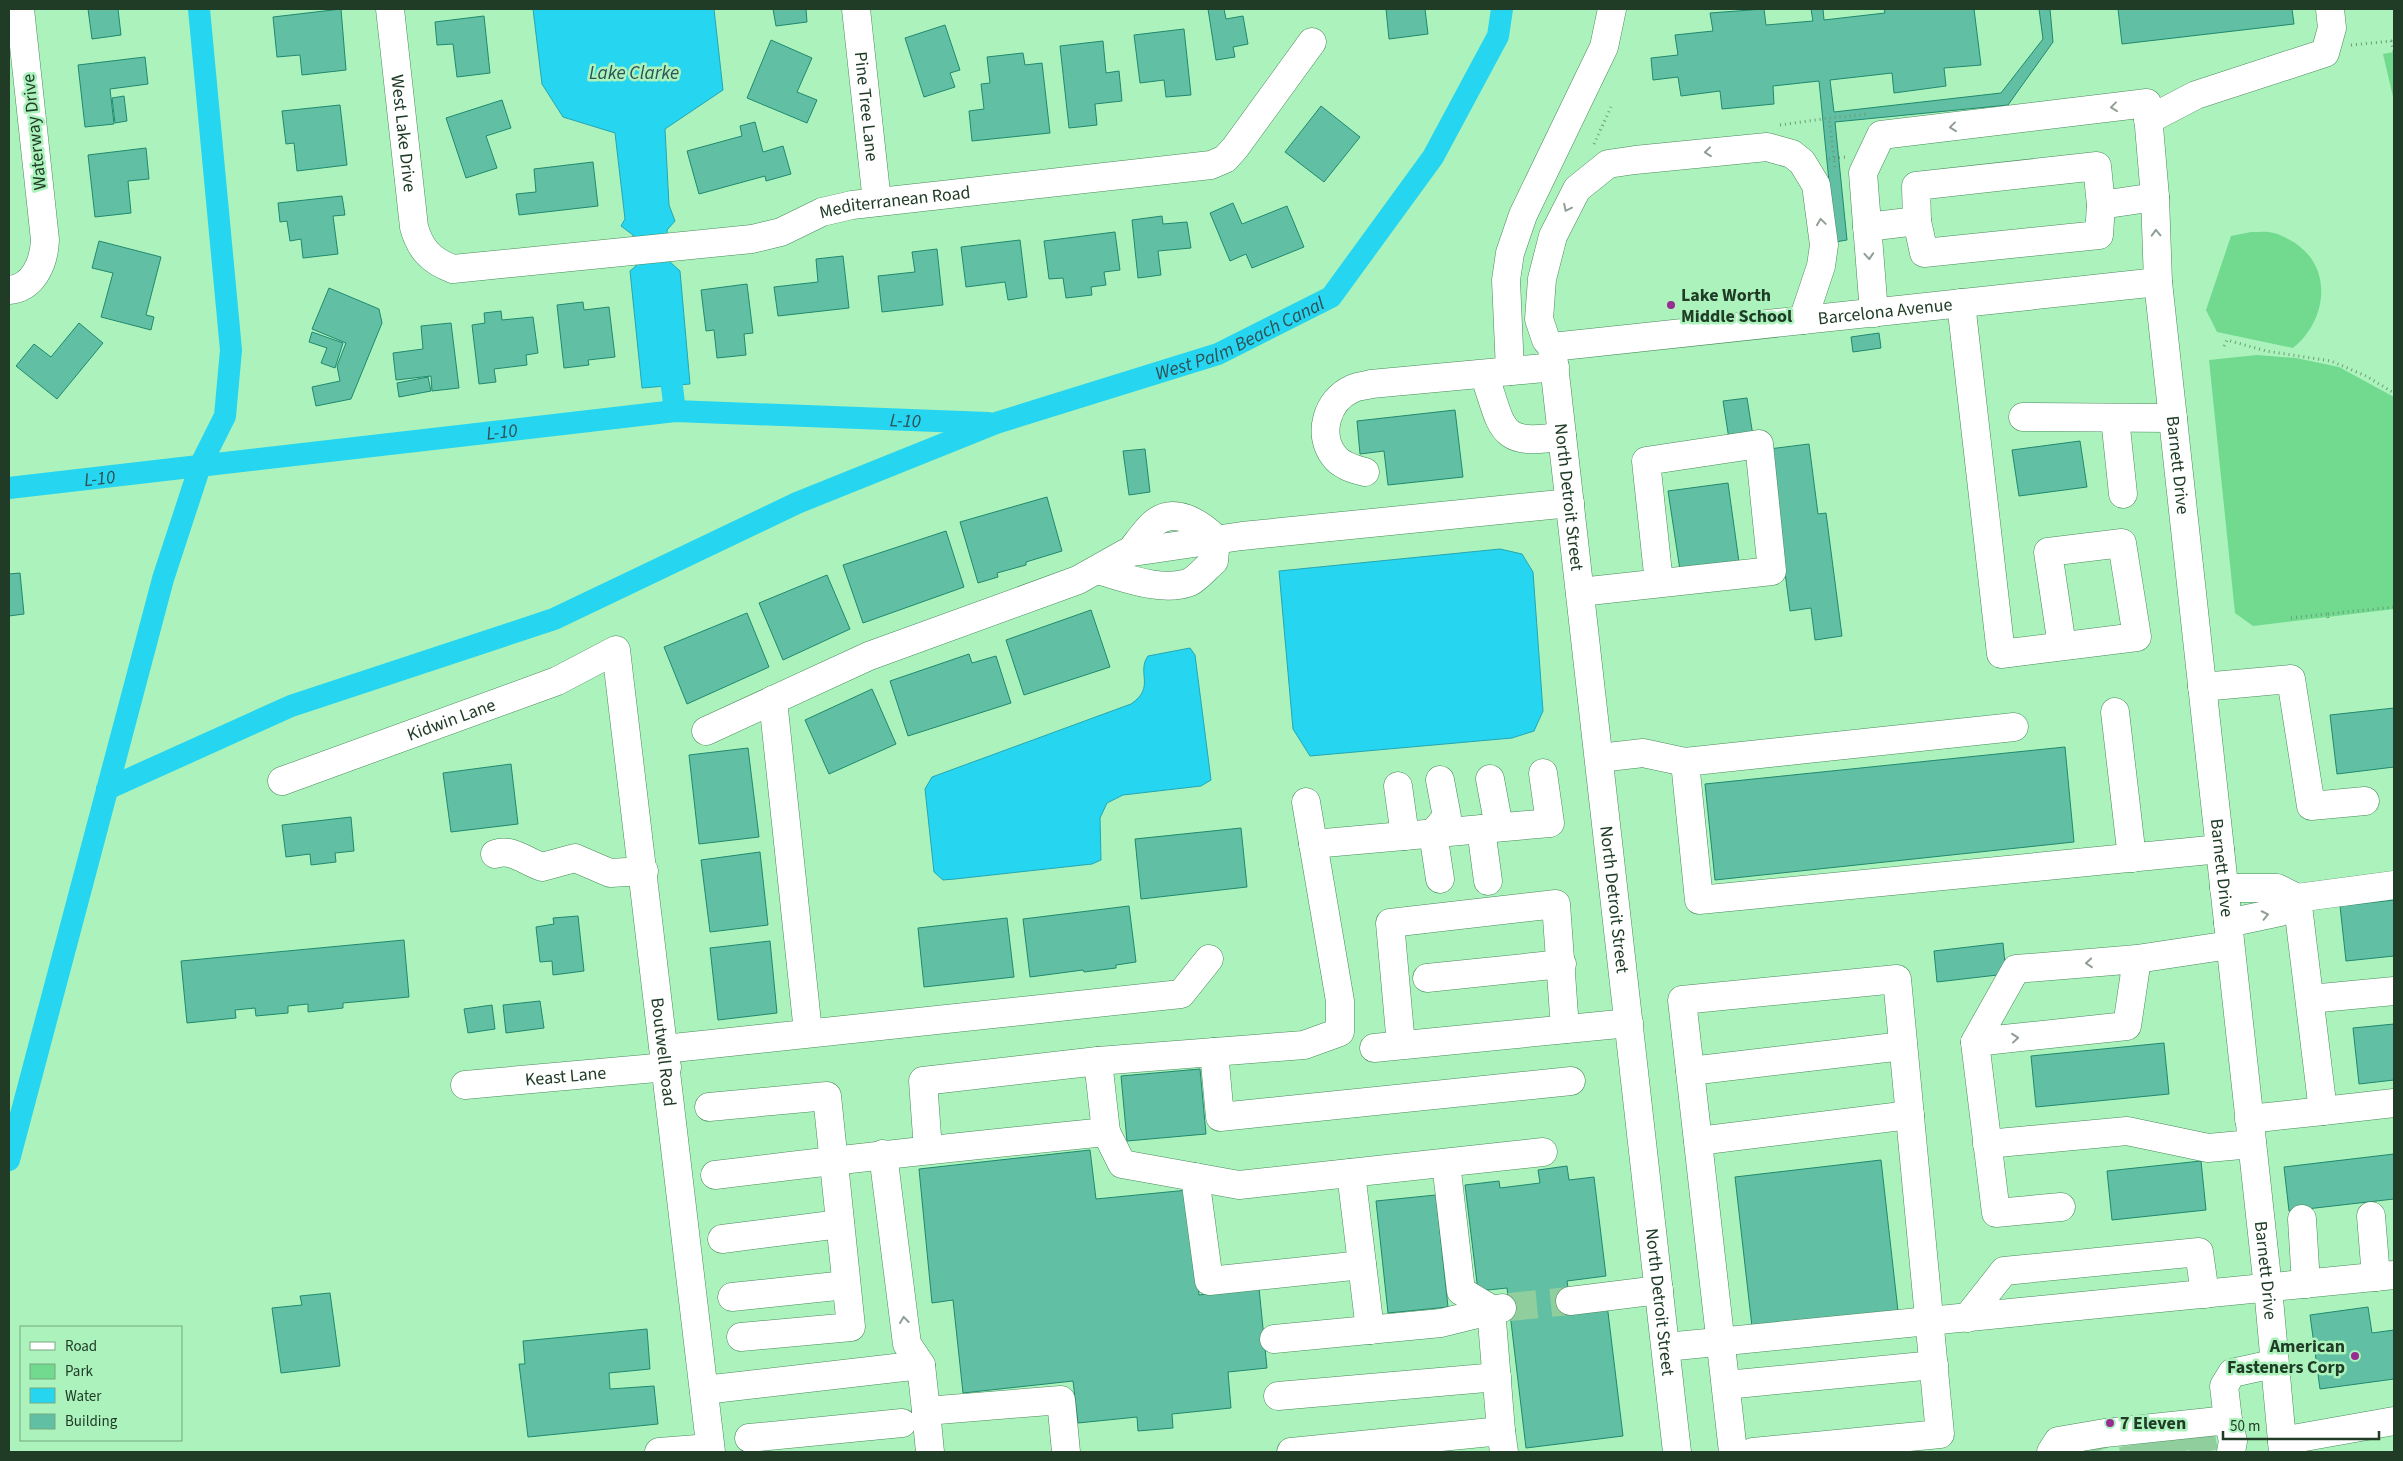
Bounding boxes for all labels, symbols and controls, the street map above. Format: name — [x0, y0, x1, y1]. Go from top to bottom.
street label: Pine Tree Lane — [848, 50, 884, 163]
water label: Lake Clarke — [589, 60, 679, 87]
street label: Waterway Drive — [16, 72, 53, 191]
street label: West Lake Drive — [384, 73, 422, 193]
one-way arrow — [2110, 101, 2118, 112]
one-way arrow — [1949, 121, 1957, 132]
one-way arrow — [1704, 146, 1712, 157]
street label: Mediterranean Road — [817, 180, 972, 225]
one-way arrow — [1563, 203, 1573, 212]
one-way arrow — [1816, 218, 1827, 226]
one-way arrow — [2151, 229, 2161, 236]
one-way arrow — [1864, 252, 1875, 260]
place label: Lake Worth Middle School — [1681, 283, 1792, 329]
water label: West Palm Beach Canal — [1152, 290, 1330, 388]
street label: Barcelona Avenue — [1817, 292, 1954, 331]
marker: Lake Worth Middle School — [1665, 299, 1677, 311]
water label: L-10 — [889, 407, 921, 435]
street label: Barnett Drive — [2160, 415, 2195, 516]
water label: L-10 — [485, 417, 519, 448]
street label: North Detroit Street — [1548, 422, 1589, 572]
water label: L-10 — [83, 464, 117, 494]
street label: Kidwin Lane — [404, 692, 499, 747]
street label: Barnett Drive — [2204, 817, 2239, 918]
street label: North Detroit Street — [1593, 824, 1635, 975]
one-way arrow — [2260, 910, 2269, 921]
one-way arrow — [2085, 957, 2093, 968]
street label: Boutwell Road — [644, 996, 682, 1108]
one-way arrow — [2012, 1032, 2020, 1043]
street label: Keast Lane — [524, 1060, 607, 1093]
street label: Barnett Drive — [2248, 1220, 2283, 1321]
street label: North Detroit Street — [1639, 1227, 1680, 1377]
one-way arrow — [899, 1316, 910, 1324]
legend — [20, 1326, 182, 1441]
place label: American Fasteners Corp — [2227, 1334, 2345, 1380]
text: Road — [65, 1336, 97, 1357]
marker: American Fasteners Corp — [2349, 1350, 2361, 1362]
text: Park — [65, 1361, 94, 1382]
text: Water — [65, 1386, 102, 1407]
scale bar — [2223, 1408, 2379, 1440]
text: Building — [65, 1411, 118, 1432]
place label: 7 Eleven — [2120, 1411, 2186, 1436]
text: 50 m — [2230, 1416, 2260, 1437]
marker: 7 Eleven — [2104, 1417, 2116, 1429]

